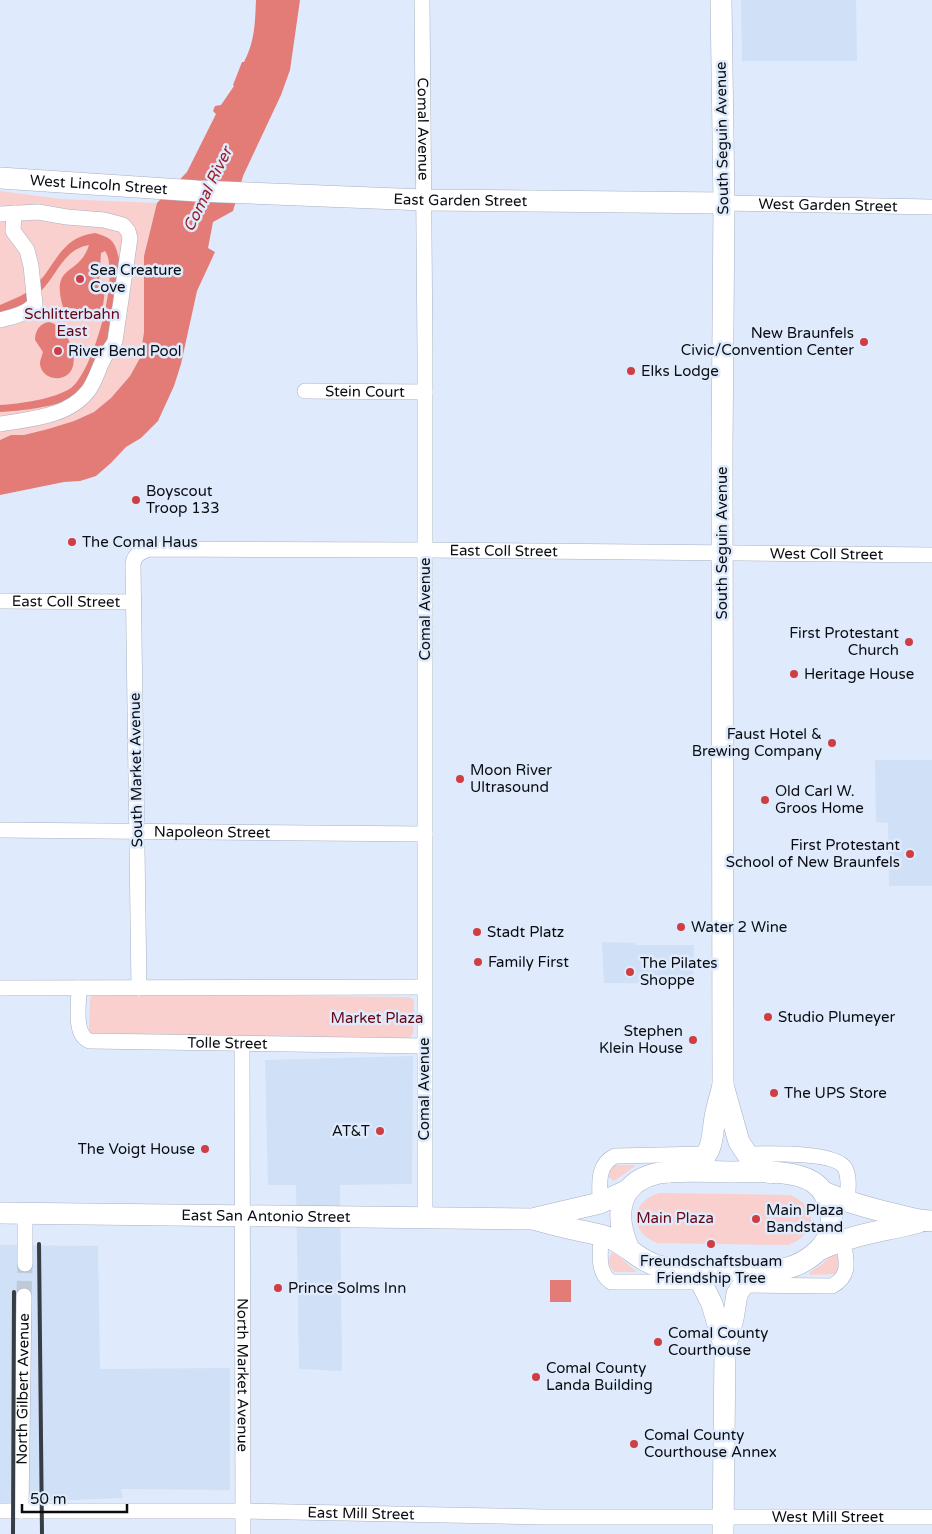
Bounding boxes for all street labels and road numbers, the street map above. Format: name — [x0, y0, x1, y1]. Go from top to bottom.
street label: South Seguin Avenue — [712, 61, 732, 215]
street label: Comal Avenue — [414, 77, 433, 181]
street label: West Lincoln Street — [29, 171, 169, 198]
street label: East Garden Street — [393, 190, 528, 210]
street label: West Garden Street — [758, 195, 898, 215]
street label: Stein Court — [325, 382, 405, 401]
street label: South Seguin Avenue — [713, 466, 731, 620]
street label: East Coll Street — [449, 541, 558, 560]
street label: West Coll Street — [770, 544, 884, 564]
street label: Comal Avenue — [416, 558, 434, 660]
street label: East Coll Street — [12, 592, 120, 611]
street label: South Market Avenue — [126, 692, 146, 848]
street label: Napoleon Street — [154, 822, 271, 842]
street label: Tolle Street — [187, 1033, 268, 1053]
street label: Comal Avenue — [415, 1038, 433, 1140]
street label: East San Antonio Street — [181, 1206, 351, 1226]
street label: North Market Avenue — [234, 1298, 252, 1452]
street label: North Gilbert Avenue — [13, 1313, 33, 1465]
street label: East Mill Street — [307, 1503, 415, 1523]
street label: West Mill Street — [772, 1508, 884, 1526]

